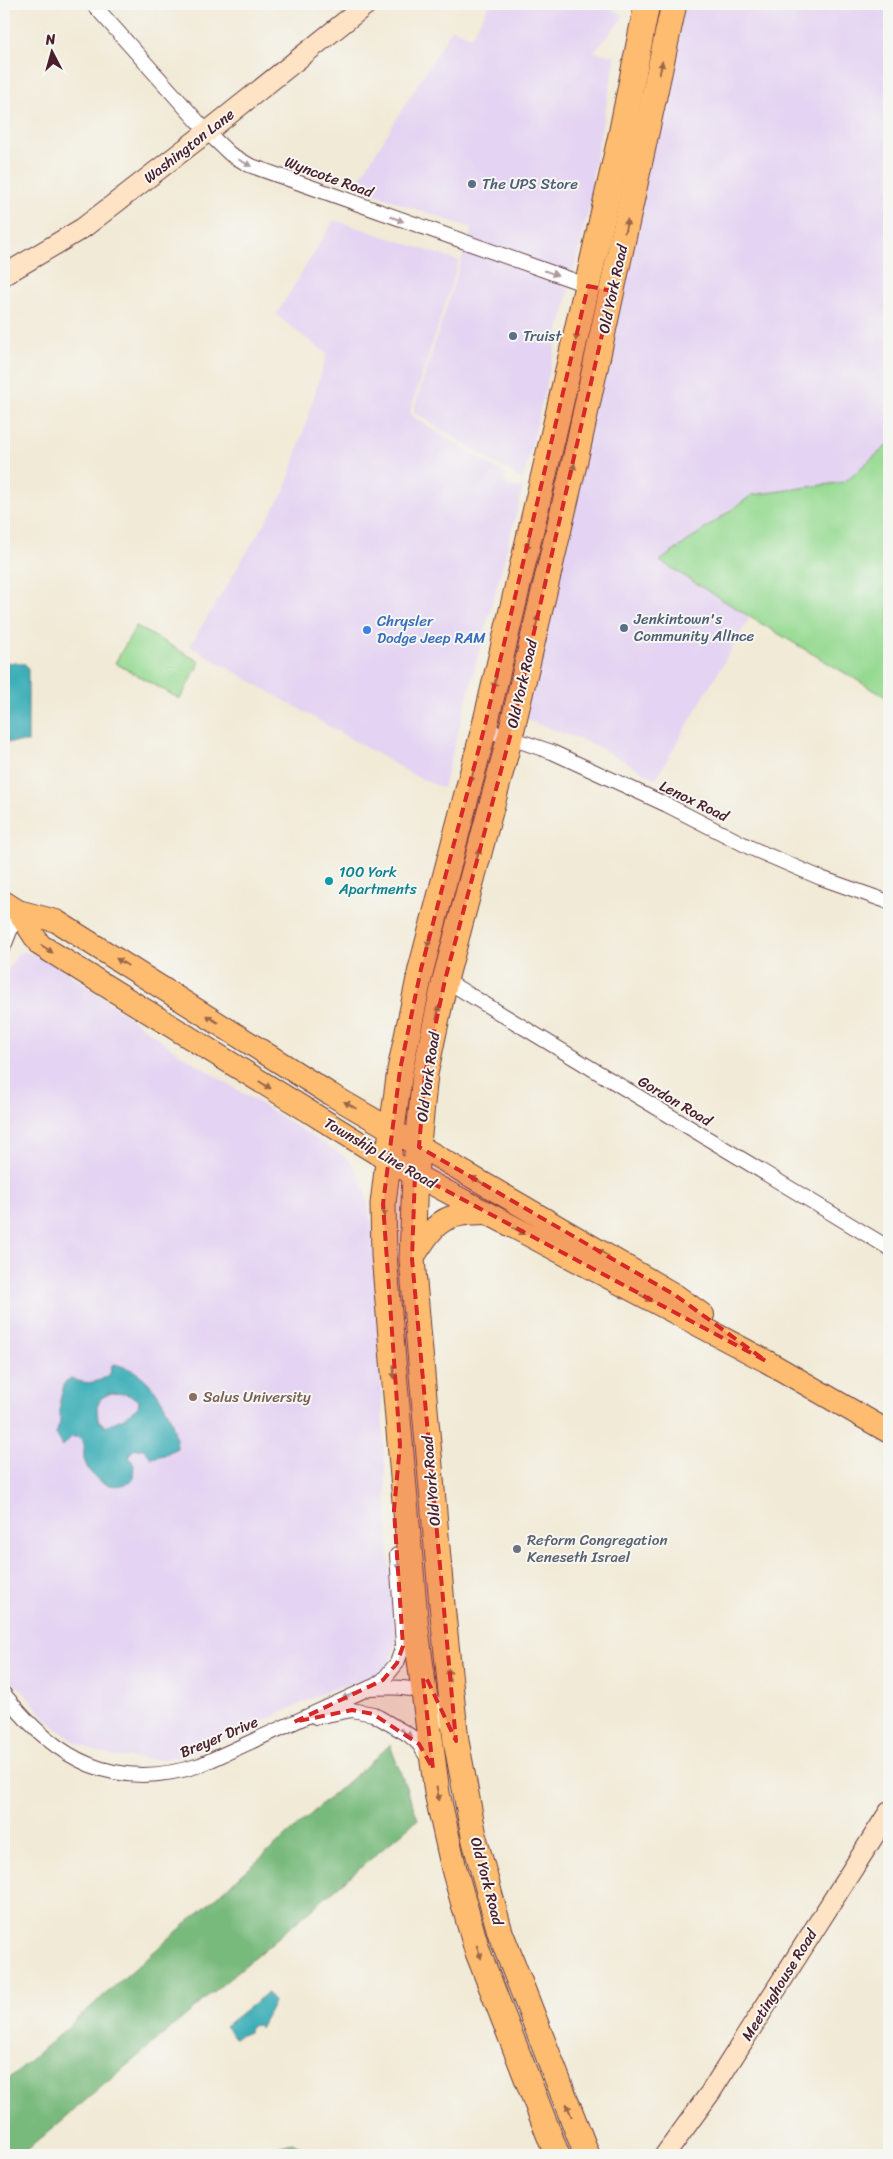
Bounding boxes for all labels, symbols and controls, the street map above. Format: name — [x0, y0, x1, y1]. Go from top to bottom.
text: N — [44, 27, 57, 53]
north arrow — [28, 28, 78, 78]
one-way arrow — [657, 59, 665, 75]
street label: Washington Lane — [138, 102, 241, 190]
street label: Wyncote Road — [281, 149, 378, 205]
one-way arrow — [238, 159, 252, 167]
place label: The UPS Store — [482, 171, 578, 197]
marker: The UPS Store — [466, 178, 478, 190]
one-way arrow — [390, 216, 405, 223]
one-way arrow — [622, 219, 630, 234]
street label: Old York Road — [591, 241, 635, 336]
one-way arrow — [543, 270, 558, 277]
place label: Truist — [523, 323, 562, 349]
one-way arrow — [573, 326, 581, 341]
marker: Truist — [507, 330, 519, 342]
one-way arrow — [569, 463, 577, 478]
one-way arrow — [524, 535, 532, 550]
place label: Jenkintown's Community Allnce — [633, 606, 755, 649]
place label: Chrysler Dodge Jeep RAM — [377, 608, 486, 651]
one-way arrow — [533, 614, 541, 629]
marker: Jenkintown's Community Allnce — [618, 622, 630, 634]
marker: Chrysler Dodge Jeep RAM — [361, 624, 373, 636]
street label: Old York Road — [499, 636, 545, 731]
one-way arrow — [491, 674, 499, 689]
one-way arrow — [467, 768, 475, 783]
street label: Lenox Road — [655, 773, 734, 829]
one-way arrow — [475, 847, 483, 862]
place label: 100 York Apartments — [338, 859, 417, 902]
marker: 100 York Apartments — [323, 875, 335, 887]
one-way arrow — [424, 933, 432, 948]
one-way arrow — [40, 944, 53, 954]
one-way arrow — [116, 958, 129, 967]
one-way arrow — [434, 1004, 442, 1019]
one-way arrow — [206, 1014, 219, 1024]
street label: Old York Road — [409, 1029, 447, 1124]
street label: Gordon Road — [633, 1069, 718, 1134]
one-way arrow — [259, 1080, 272, 1090]
one-way arrow — [343, 1101, 357, 1110]
street label: Township Line Road — [319, 1110, 442, 1196]
one-way arrow — [470, 1176, 485, 1184]
one-way arrow — [380, 1202, 388, 1218]
one-way arrow — [512, 1226, 526, 1235]
one-way arrow — [596, 1248, 609, 1257]
one-way arrow — [638, 1294, 653, 1302]
one-way arrow — [390, 1364, 398, 1380]
place label: Salus University — [203, 1384, 311, 1410]
marker: Salus University — [187, 1391, 199, 1403]
street label: Old York Road — [414, 1434, 448, 1527]
place label: Reform Congregation Keneseth Israel — [527, 1527, 668, 1570]
marker: Reform Congregation Keneseth Israel — [511, 1543, 523, 1555]
one-way arrow — [394, 1555, 402, 1571]
one-way arrow — [445, 1667, 453, 1683]
one-way arrow — [341, 1693, 355, 1701]
street label: Breyer Drive — [176, 1709, 262, 1765]
one-way arrow — [399, 1728, 412, 1738]
one-way arrow — [434, 1787, 442, 1803]
street label: Old York Road — [463, 1834, 512, 1929]
street label: Meetinghouse Road — [734, 1923, 824, 2046]
one-way arrow — [475, 1944, 483, 1959]
one-way arrow — [565, 2102, 573, 2117]

